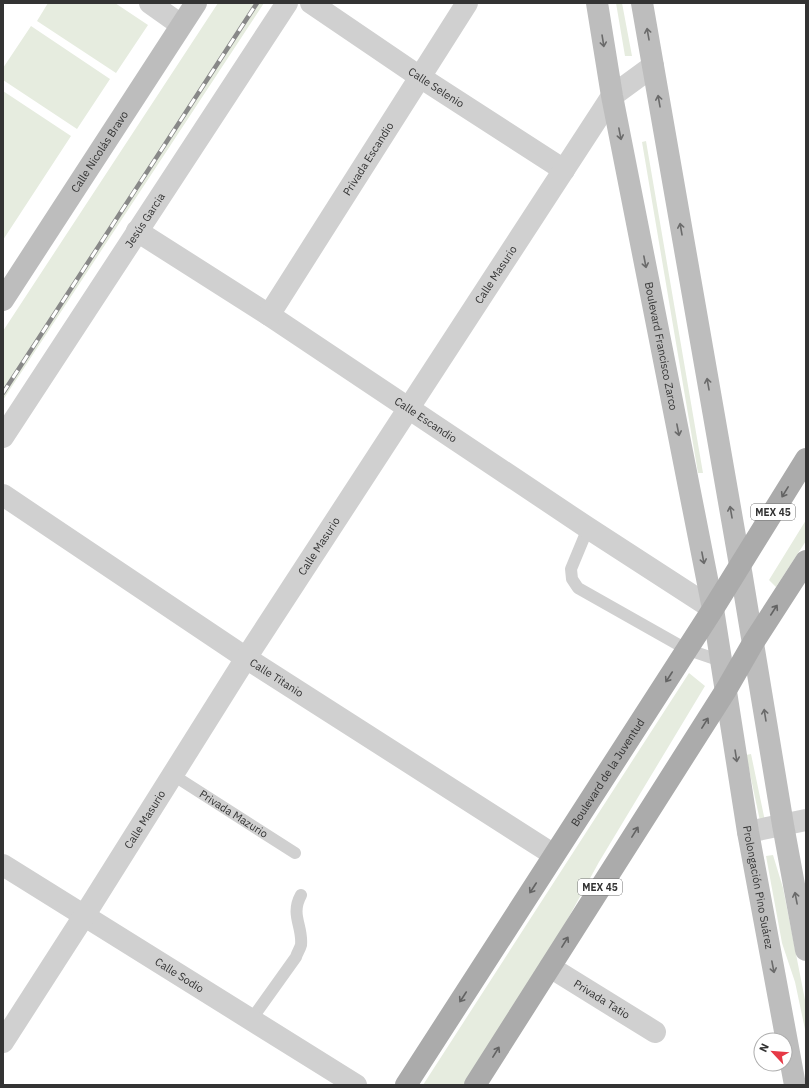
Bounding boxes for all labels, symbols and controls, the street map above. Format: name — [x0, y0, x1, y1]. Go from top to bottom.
one-way arrow — [643, 28, 651, 41]
one-way arrow — [599, 35, 607, 48]
street label: Calle Selenio — [406, 64, 467, 111]
one-way arrow — [655, 94, 663, 107]
street label: Calle Nicolás Bravo — [68, 108, 131, 195]
street label: Privada Escandio — [340, 120, 397, 198]
one-way arrow — [616, 127, 624, 140]
street label: Jesús Garcia — [122, 190, 168, 250]
one-way arrow — [677, 223, 685, 236]
street label: Calle Masurio — [472, 243, 520, 306]
one-way arrow — [641, 255, 649, 268]
street label: Boulevard Francisco Zarco — [642, 281, 681, 411]
one-way arrow — [704, 378, 712, 391]
street label: Calle Escandio — [392, 394, 460, 446]
one-way arrow — [674, 424, 682, 437]
one-way arrow — [781, 486, 789, 498]
road number: MEX 45 — [751, 504, 795, 520]
one-way arrow — [727, 506, 735, 519]
street label: Calle Masurio — [295, 514, 343, 578]
one-way arrow — [699, 551, 707, 564]
one-way arrow — [770, 605, 778, 616]
street label: Calle Titanio — [247, 655, 306, 700]
one-way arrow — [664, 671, 673, 682]
one-way arrow — [761, 709, 769, 722]
street label: Boulevard de la Juventud — [568, 716, 647, 829]
one-way arrow — [701, 718, 709, 729]
one-way arrow — [732, 749, 740, 762]
street label: Calle Masurio — [121, 787, 168, 851]
street label: Privada Mazurio — [197, 787, 271, 841]
street label: Prolongación Pino Suárez — [740, 825, 777, 950]
one-way arrow — [631, 827, 639, 838]
road number: MEX 45 — [578, 879, 622, 895]
one-way arrow — [529, 882, 537, 893]
one-way arrow — [792, 892, 800, 905]
one-way arrow — [562, 936, 570, 948]
street label: Calle Sodio — [152, 954, 207, 996]
one-way arrow — [769, 960, 777, 973]
street label: Privada Tatio — [571, 976, 633, 1022]
one-way arrow — [458, 991, 466, 1003]
north arrow — [753, 1032, 793, 1072]
text: N — [756, 1041, 772, 1054]
one-way arrow — [492, 1047, 500, 1058]

